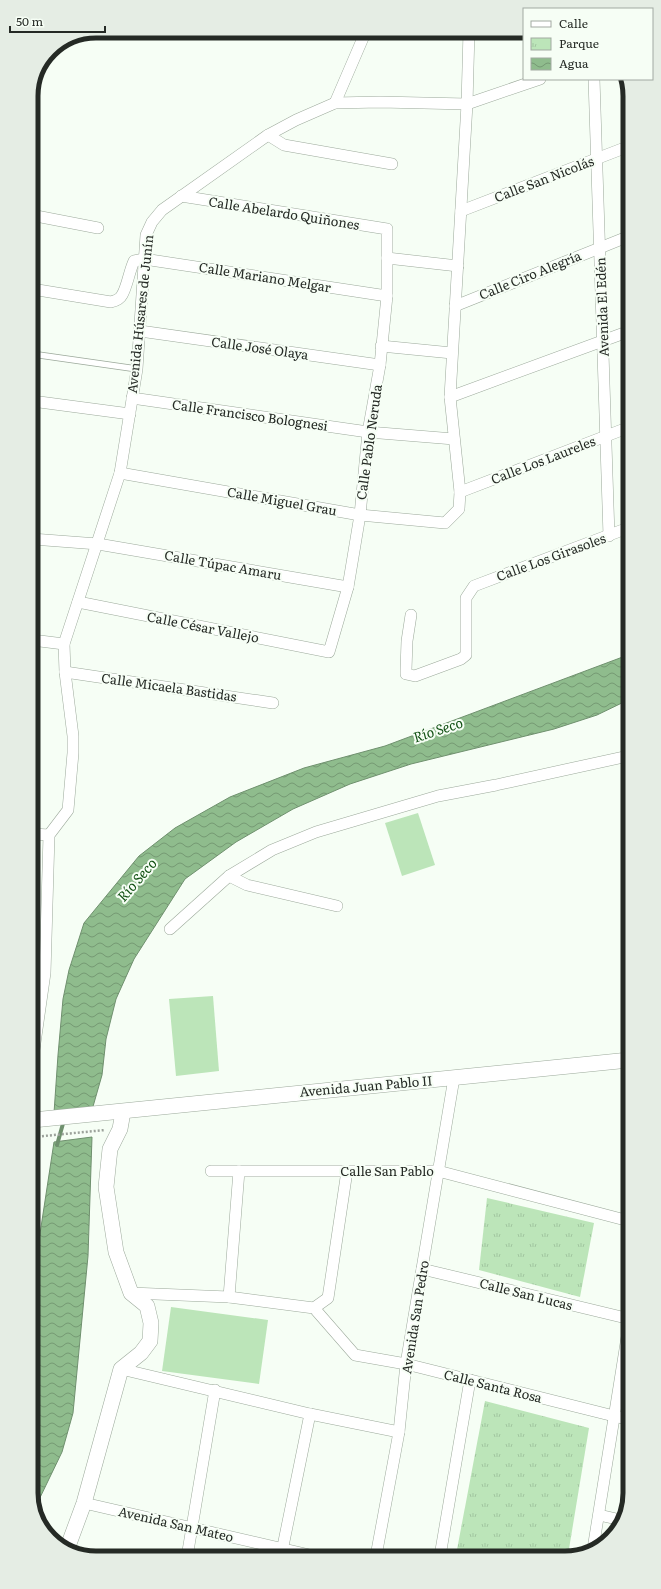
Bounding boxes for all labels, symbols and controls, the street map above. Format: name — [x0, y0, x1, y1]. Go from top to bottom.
scale bar — [10, 8, 105, 34]
legend — [523, 8, 653, 80]
text: 50 m — [16, 12, 43, 30]
text: Calle — [559, 14, 588, 32]
text: Parque — [559, 34, 599, 52]
text: Agua — [559, 54, 589, 72]
street label: Calle San Nicolás — [491, 151, 597, 206]
street label: Calle Abelardo Quiñones — [207, 191, 361, 234]
street label: Avenida Húsares de Junín — [122, 233, 157, 394]
street label: Calle Ciro Alegría — [476, 245, 584, 304]
street label: Calle Mariano Melgar — [198, 257, 333, 296]
street label: Avenida El Edén — [590, 257, 613, 357]
street label: Calle José Olaya — [210, 331, 310, 364]
street label: Calle Pablo Neruda — [351, 383, 386, 501]
street label: Calle Francisco Bolognesi — [171, 394, 330, 435]
street label: Calle Los Laureles — [488, 431, 598, 488]
street label: Calle Miguel Grau — [226, 482, 338, 519]
street label: Calle Los Girasoles — [493, 528, 608, 585]
street label: Calle Túpac Amaru — [163, 545, 283, 584]
street label: Calle César Vallejo — [145, 606, 261, 647]
street label: Calle Micaela Bastidas — [100, 668, 238, 705]
water label: Río Seco — [410, 712, 465, 746]
water label: Río Seco — [112, 853, 161, 905]
street label: Avenida Juan Pablo II — [299, 1070, 433, 1101]
street label: Calle San Pablo — [340, 1161, 434, 1180]
street label: Avenida San Pedro — [396, 1258, 433, 1375]
street label: Calle San Lucas — [478, 1273, 575, 1314]
street label: Calle Santa Rosa — [442, 1364, 544, 1407]
street label: Avenida San Mateo — [117, 1501, 236, 1546]

